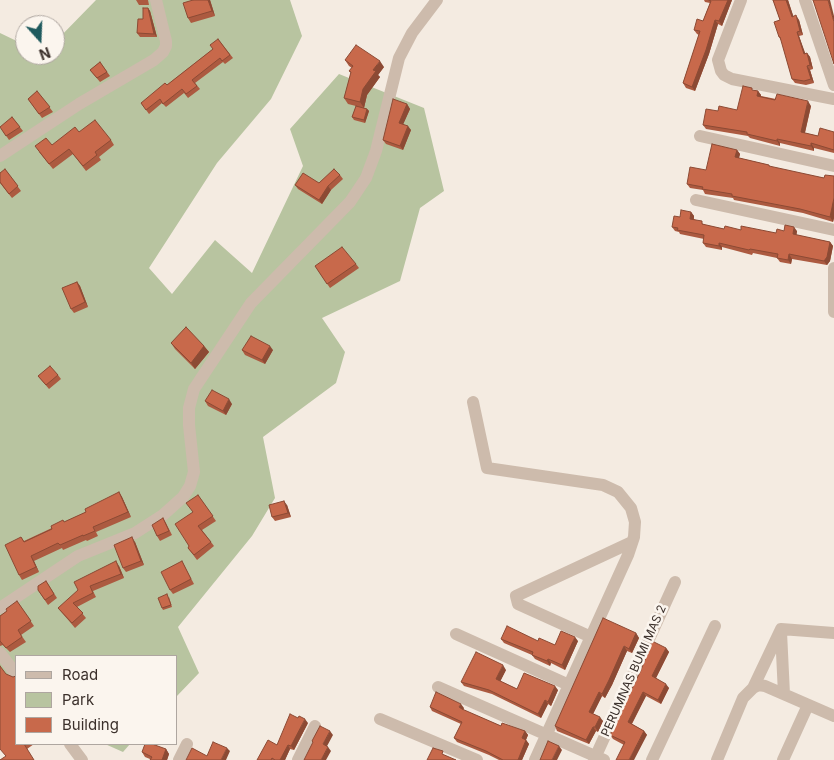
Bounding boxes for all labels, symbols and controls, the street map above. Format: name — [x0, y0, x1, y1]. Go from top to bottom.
north arrow — [15, 15, 65, 65]
text: N — [37, 44, 53, 63]
street label: PERUMNAS BUMI MAS 2 — [598, 603, 670, 739]
legend — [15, 655, 178, 745]
text: Road — [62, 665, 98, 684]
text: Park — [62, 690, 94, 709]
text: Building — [62, 715, 119, 734]

